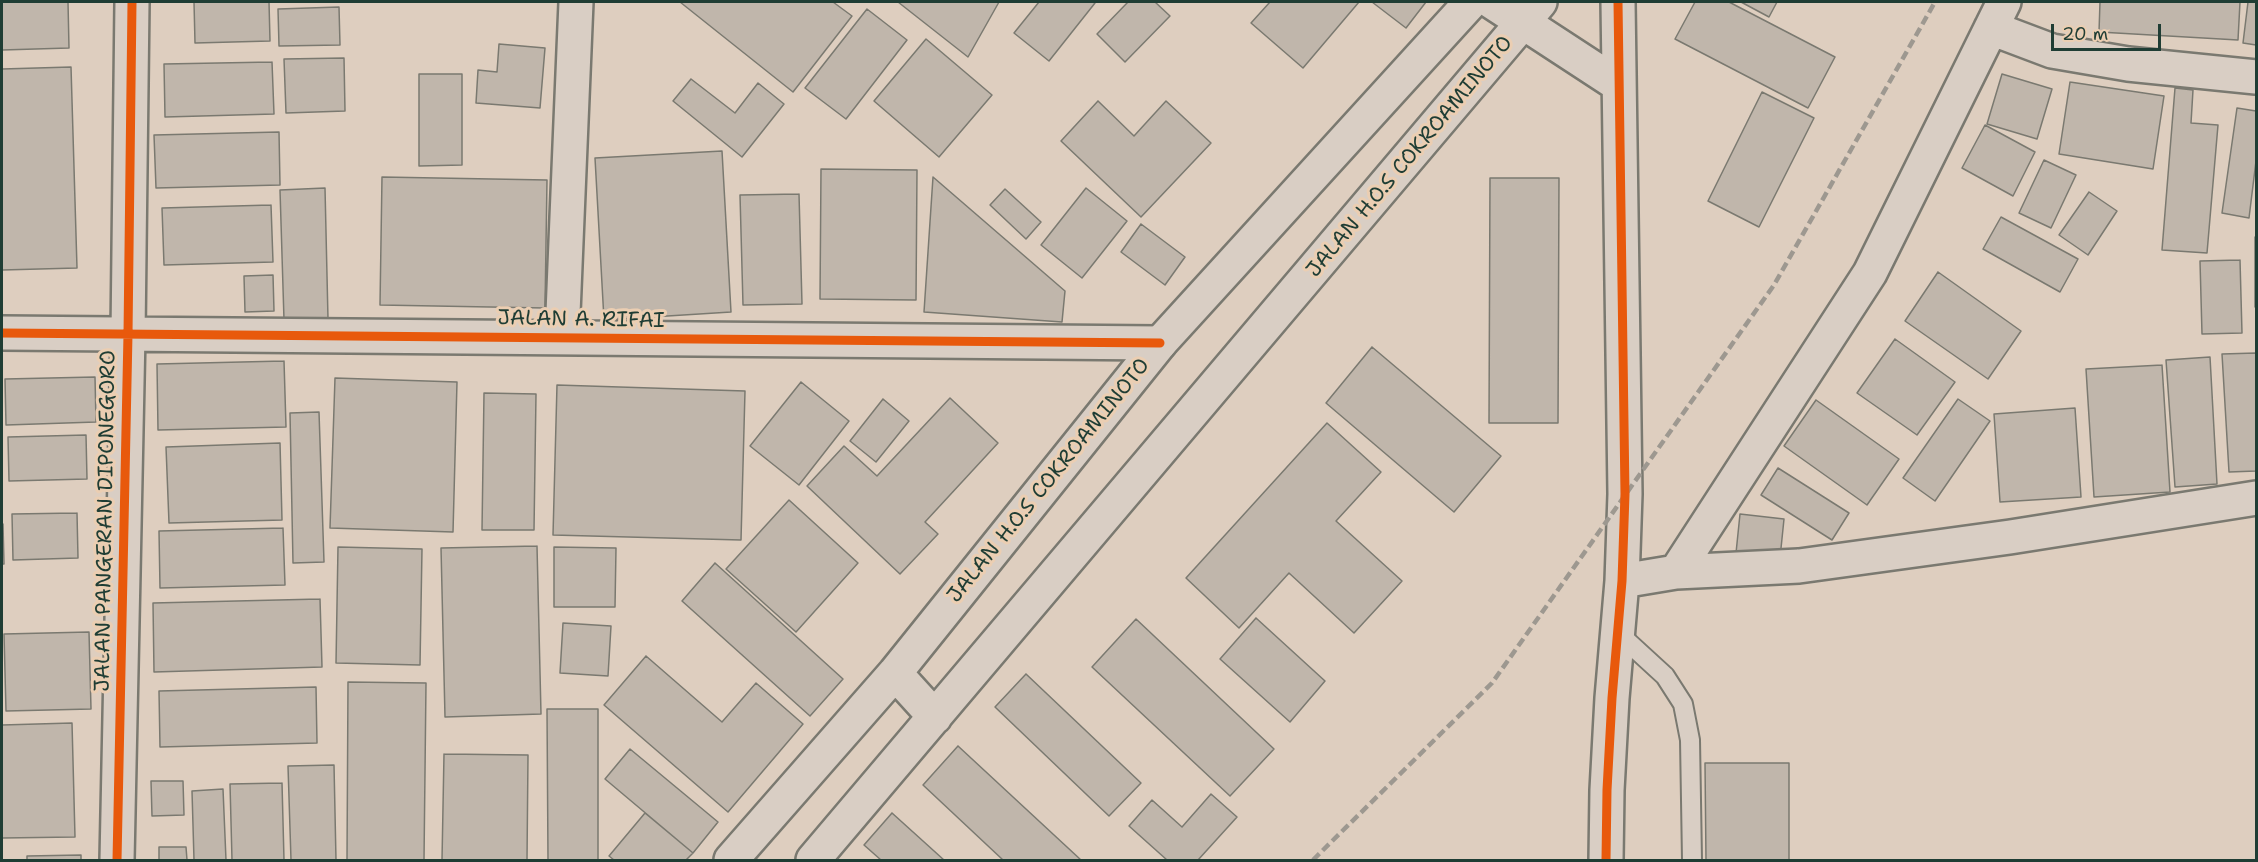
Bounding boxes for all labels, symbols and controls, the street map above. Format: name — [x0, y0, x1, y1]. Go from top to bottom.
scale bar — [2054, 12, 2164, 50]
text: 20 m — [2062, 22, 2108, 46]
street label: JALAN H.O.S COKROAMINOTO — [1302, 31, 1518, 283]
street label: JALAN A. RIFAI — [497, 306, 665, 334]
street label: JALAN PANGERAN DIPONEGORO — [90, 350, 122, 692]
street label: JALAN H.O.S COKROAMINOTO — [943, 354, 1155, 608]

